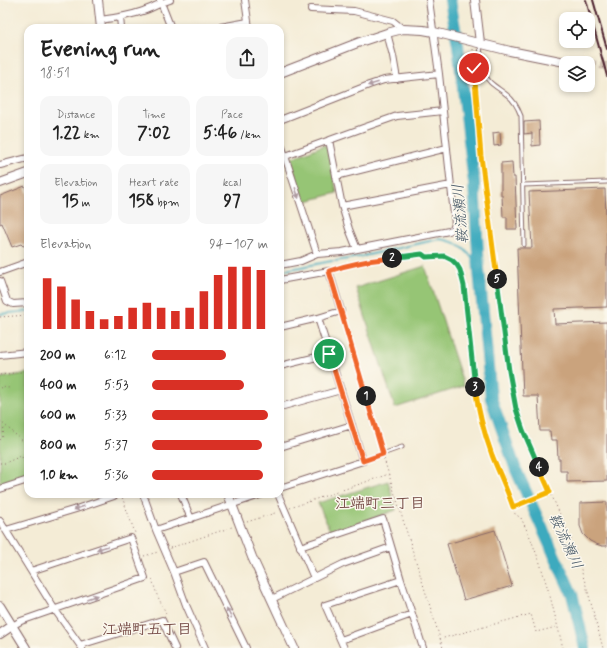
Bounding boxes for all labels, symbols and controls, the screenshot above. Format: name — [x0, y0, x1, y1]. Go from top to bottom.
map controls — [559, 12, 595, 92]
button: locate — [559, 12, 595, 48]
text: Evening run — [40, 36, 160, 64]
button: share — [226, 37, 268, 79]
pin — [457, 51, 491, 85]
button: layers — [559, 56, 595, 92]
icon: check — [463, 57, 485, 79]
text: 18:51 — [40, 65, 70, 82]
one-way arrow — [367, 81, 379, 87]
text: Distance — [57, 108, 95, 122]
text: Time — [142, 108, 166, 122]
text: Pace — [221, 108, 243, 122]
text: 1.22 — [52, 122, 81, 144]
text: 7:02 — [137, 122, 171, 144]
text: 5:46 — [203, 122, 237, 144]
text: km — [81, 128, 100, 142]
text: /km — [237, 128, 261, 142]
text: Elevation — [54, 176, 98, 190]
text: Heart rate — [129, 176, 179, 190]
text: kcal — [223, 176, 241, 190]
water label: 鞍流瀬川 — [448, 183, 474, 245]
one-way arrow — [294, 188, 300, 200]
text: 15 — [62, 190, 78, 212]
text: 158 — [129, 190, 154, 212]
text: 97 — [224, 190, 240, 212]
text: m — [78, 196, 90, 210]
text: bpm — [154, 196, 179, 210]
text: Elevation — [40, 236, 91, 253]
text: 94–107 m — [209, 236, 268, 253]
pin: 2 — [382, 248, 402, 268]
text: 2 — [389, 251, 395, 265]
pin: 5 — [487, 269, 507, 289]
text: 5 — [494, 272, 500, 286]
pin — [312, 337, 346, 371]
icon: arrive — [318, 343, 340, 365]
text: 200 m — [40, 347, 75, 364]
text: 6:12 — [104, 347, 127, 364]
text: 400 m — [40, 377, 77, 394]
text: 5:53 — [104, 377, 129, 394]
pin: 3 — [465, 377, 485, 397]
text: 3 — [473, 380, 477, 394]
pin: 1 — [356, 386, 376, 406]
text: 1 — [364, 389, 368, 403]
text: 600 m — [40, 407, 76, 424]
text: 5:33 — [104, 407, 127, 424]
text: 800 m — [40, 437, 76, 454]
text: 5:37 — [104, 437, 128, 454]
pin: 4 — [529, 457, 549, 477]
text: 4 — [536, 460, 542, 474]
text: 1.0 km — [40, 467, 78, 484]
text: 5:36 — [104, 467, 128, 484]
district label: 江端町三丁目 — [335, 494, 425, 514]
one-way arrow — [73, 505, 85, 511]
water label: 鞍流瀬川 — [543, 510, 587, 573]
one-way arrow — [95, 545, 107, 551]
one-way arrow — [86, 594, 98, 600]
one-way arrow — [226, 607, 232, 619]
district label: 江端町五丁目 — [102, 620, 192, 640]

